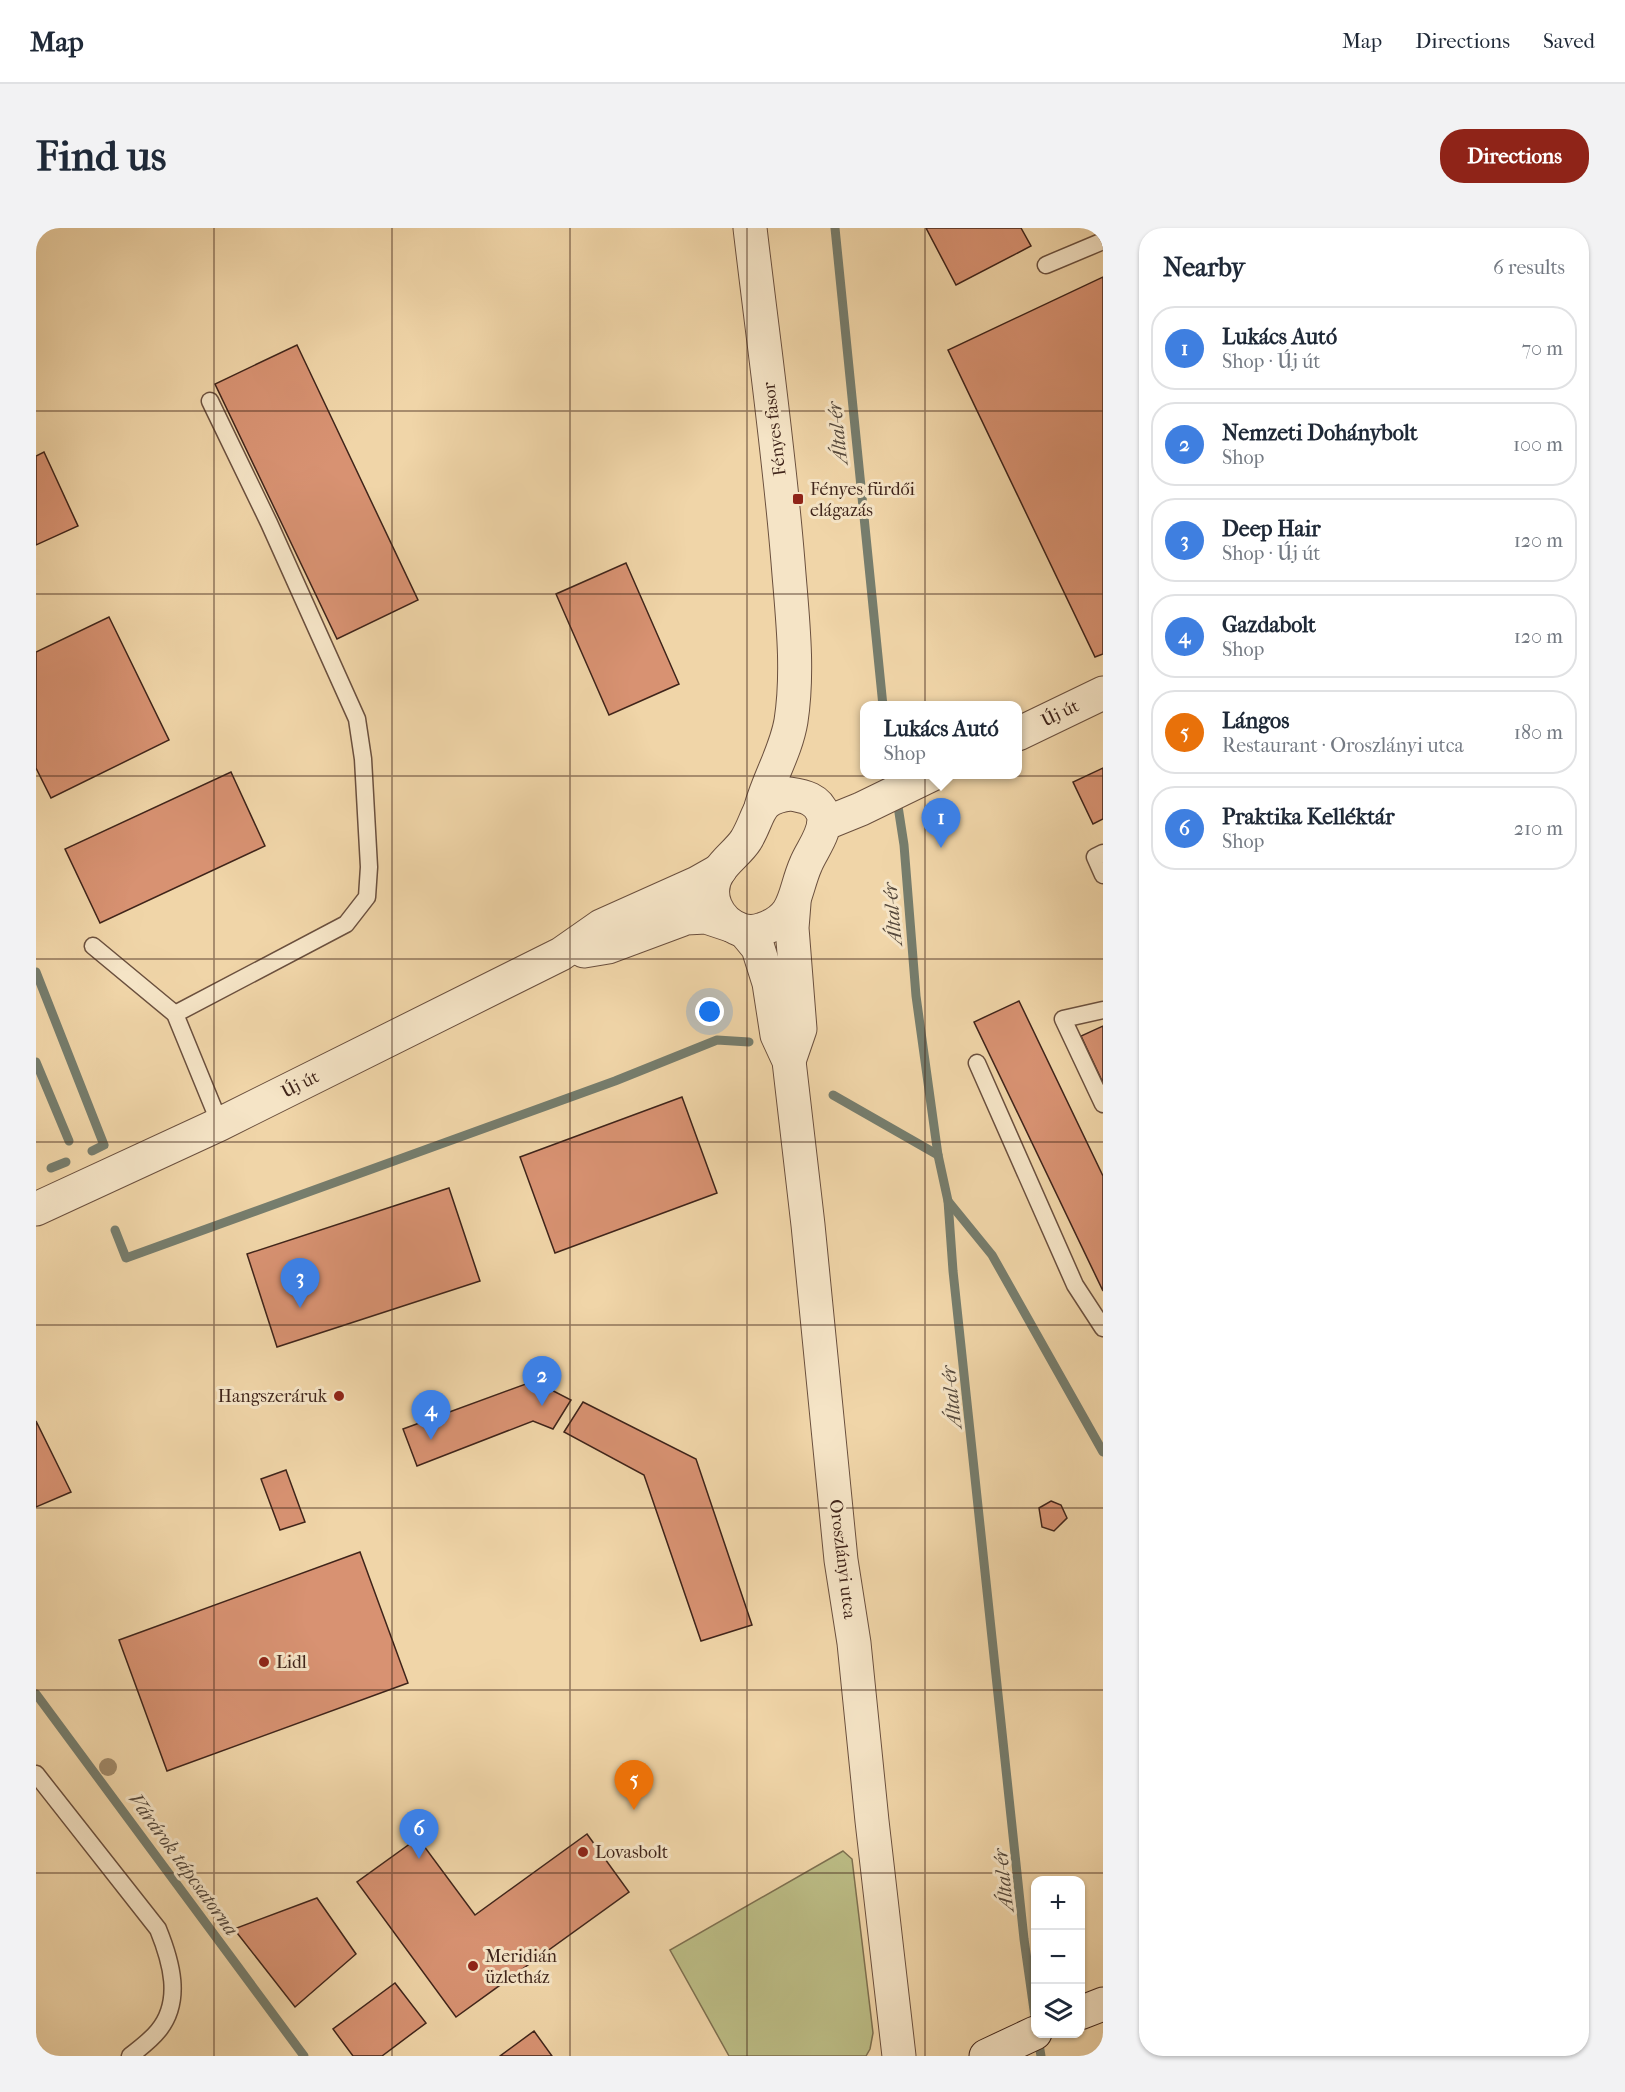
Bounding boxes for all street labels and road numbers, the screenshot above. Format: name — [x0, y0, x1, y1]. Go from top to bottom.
street label: Fényes fasor — [758, 380, 791, 477]
street label: Új út — [1038, 694, 1083, 731]
street label: Új út — [278, 1065, 323, 1103]
street label: Oroszlányi utca — [825, 1498, 860, 1621]

